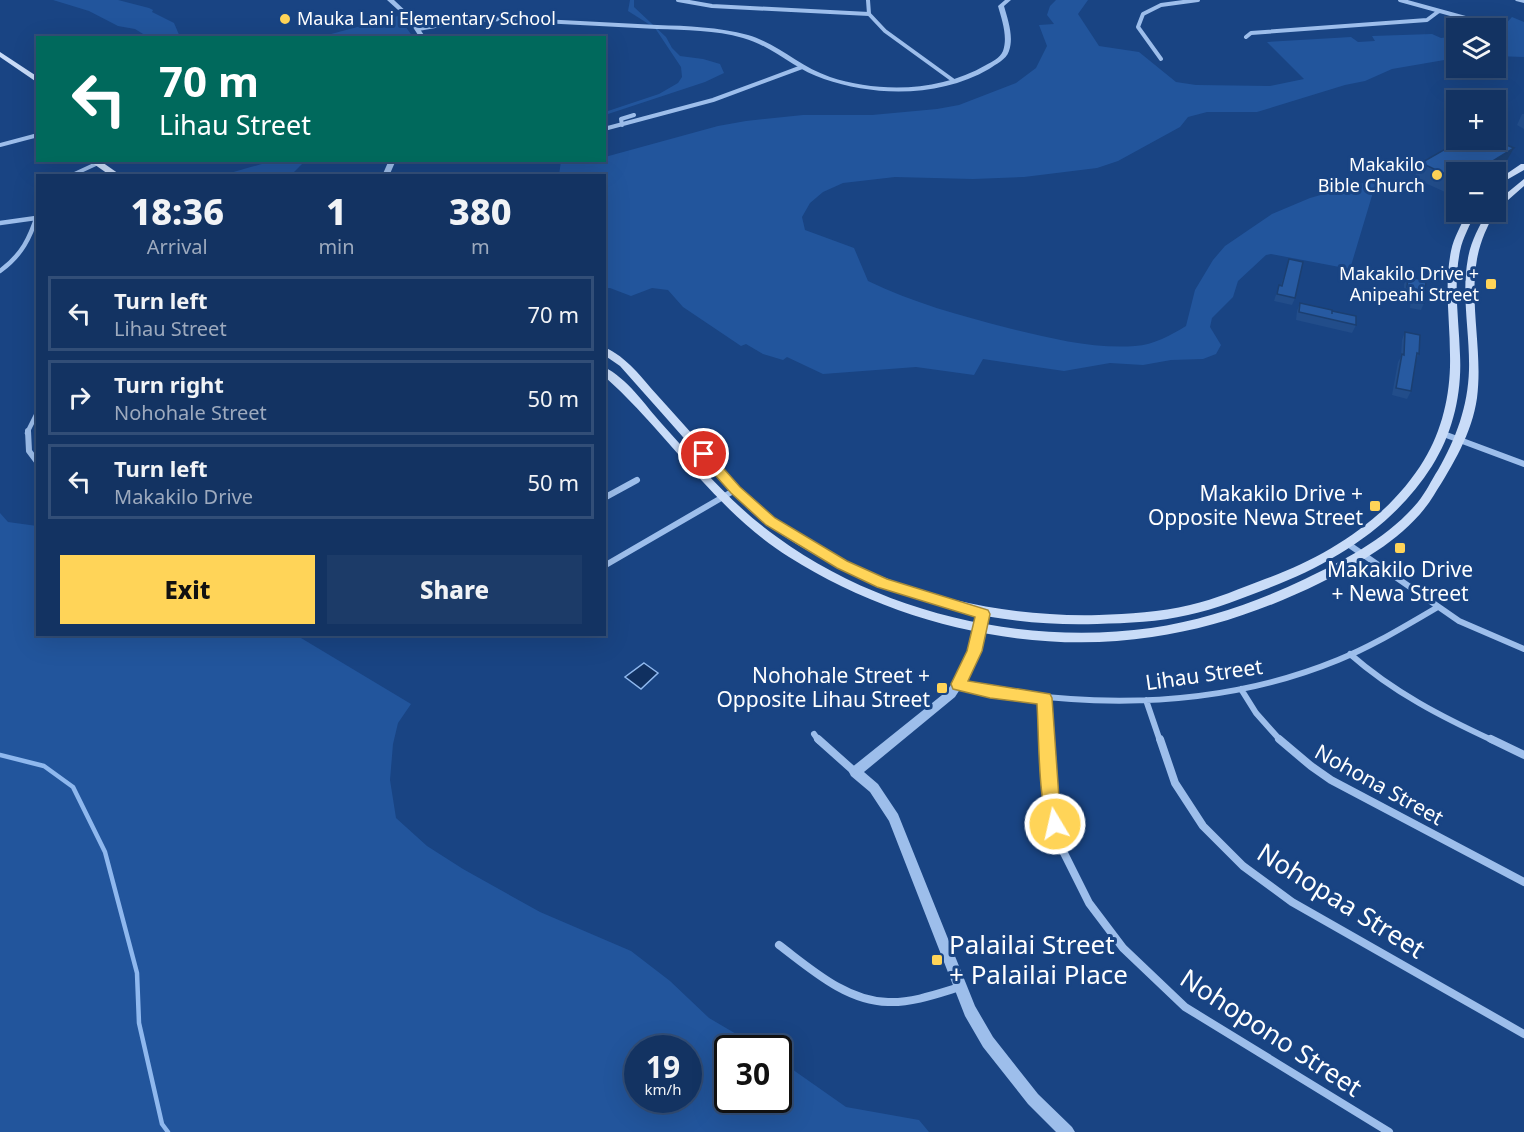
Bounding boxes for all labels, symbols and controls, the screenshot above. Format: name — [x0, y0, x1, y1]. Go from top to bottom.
place label: Mauka Lani Elementary School — [297, 6, 556, 30]
marker: Mauka Lani Elementary School — [278, 12, 292, 26]
map controls — [1446, 18, 1506, 222]
button: layers — [1446, 18, 1506, 78]
text: 70 m — [159, 52, 259, 109]
icon: left — [60, 60, 138, 138]
button: + — [1446, 90, 1506, 150]
text: Lihau Street — [159, 106, 311, 143]
place label: Makakilo Bible Church — [1318, 152, 1425, 197]
button: − — [1446, 162, 1506, 222]
marker: Makakilo Bible Church — [1430, 168, 1444, 182]
text: 18:36 — [130, 187, 224, 236]
text: 1 — [326, 187, 347, 236]
text: 380 — [449, 187, 512, 236]
text: Arrival — [147, 233, 208, 260]
text: min — [318, 233, 355, 260]
text: m — [471, 233, 490, 260]
place label: Makakilo Drive + Anipeahi Street — [1339, 261, 1479, 306]
marker: Makakilo Drive + Anipeahi Street — [1484, 277, 1498, 291]
text: Turn left — [114, 285, 208, 315]
icon: left — [63, 297, 96, 330]
text: 70 m — [528, 299, 579, 329]
text: Lihau Street — [114, 315, 227, 342]
text: Turn right — [114, 369, 224, 399]
icon: right — [63, 381, 96, 414]
text: 50 m — [528, 383, 579, 413]
text: Nohohale Street — [114, 399, 267, 426]
pin — [678, 428, 729, 479]
icon: arrive — [687, 437, 720, 470]
text: Turn left — [114, 453, 208, 483]
icon: left — [63, 465, 96, 498]
text: 50 m — [528, 467, 579, 497]
place label: Makakilo Drive + Opposite Newa Street — [1148, 479, 1363, 531]
text: Makakilo Drive — [114, 483, 253, 510]
marker: Makakilo Drive + Opposite Newa Street — [1368, 499, 1382, 513]
marker: Makakilo Drive + Newa Street — [1393, 541, 1407, 555]
button: Exit — [60, 555, 315, 624]
button: Share — [327, 555, 582, 624]
place label: Makakilo Drive + Newa Street — [1327, 555, 1473, 607]
street label: Lihau Street — [1143, 652, 1265, 696]
place label: Nohohale Street + Opposite Lihau Street — [716, 661, 930, 713]
marker: Nohohale Street + Opposite Lihau Street — [935, 681, 949, 695]
street label: Nohona Street — [1310, 737, 1449, 831]
position arrow — [1023, 792, 1087, 856]
street label: Nohopaa Street — [1251, 834, 1432, 966]
place label: Palailai Street + Palailai Place — [949, 926, 1128, 992]
marker: Palailai Street + Palailai Place — [930, 953, 944, 967]
street label: Nohopono Street — [1174, 960, 1369, 1104]
speed limit sign: 30 — [714, 1035, 792, 1113]
text: 19 — [646, 1046, 680, 1087]
text: km/h — [645, 1079, 681, 1099]

